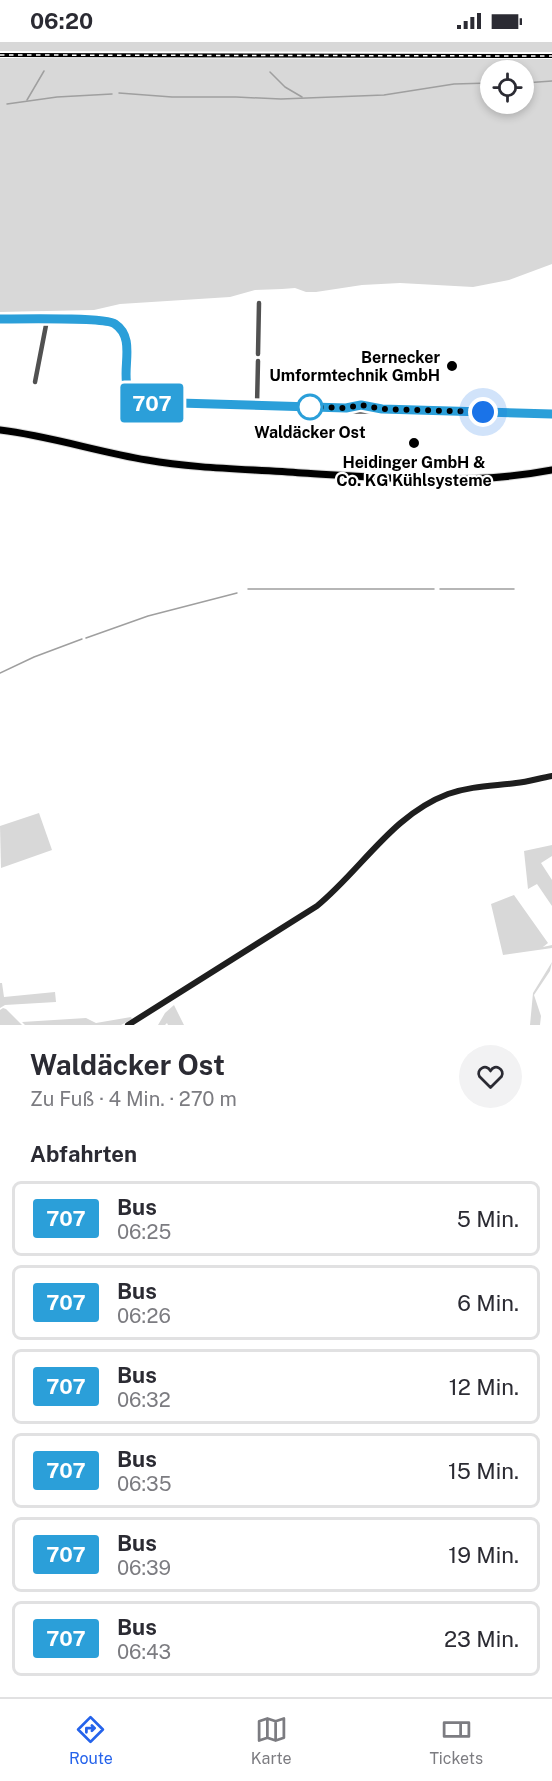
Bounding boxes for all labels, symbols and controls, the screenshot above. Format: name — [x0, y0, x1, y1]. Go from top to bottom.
text: 06:20 — [30, 8, 93, 34]
map controls — [480, 60, 534, 114]
button: locate — [480, 60, 534, 114]
place label: Bernecker Umformtechnik GmbH — [269, 348, 440, 385]
marker: Bernecker Umformtechnik GmbH — [445, 359, 459, 373]
line badge: 707 — [118, 384, 186, 422]
text: 707 — [132, 391, 172, 416]
marker: Waldäcker Ost — [297, 394, 323, 420]
your location — [468, 397, 498, 427]
place label: Waldäcker Ost — [254, 423, 366, 442]
marker: Heidinger GmbH & Co. KG Kühlsysteme — [407, 436, 421, 450]
place label: Heidinger GmbH & Co. KG Kühlsysteme — [336, 453, 492, 490]
button: heart — [459, 1045, 522, 1108]
text: Waldäcker Ost — [30, 1048, 225, 1081]
text: Zu Fuß · 4 Min. · 270 m — [30, 1087, 237, 1111]
text: Abfahrten — [30, 1141, 137, 1167]
text: Bus — [117, 1194, 157, 1220]
text: 707 — [46, 1206, 86, 1231]
text: 5 Min. — [457, 1206, 519, 1232]
text: 06:25 — [117, 1220, 171, 1244]
text: Bus — [117, 1278, 157, 1304]
text: 707 — [46, 1290, 86, 1315]
text: 6 Min. — [457, 1290, 519, 1316]
text: 06:26 — [117, 1304, 171, 1328]
text: Bus — [117, 1362, 157, 1388]
text: 707 — [46, 1374, 86, 1399]
text: 12 Min. — [449, 1374, 519, 1400]
text: 06:32 — [117, 1388, 171, 1412]
text: Bus — [117, 1446, 157, 1472]
text: 707 — [46, 1458, 86, 1483]
text: 15 Min. — [448, 1458, 519, 1484]
text: 06:35 — [117, 1472, 171, 1496]
text: Bus — [117, 1530, 157, 1556]
text: 707 — [46, 1542, 86, 1567]
text: 19 Min. — [448, 1542, 519, 1568]
text: 06:39 — [117, 1556, 171, 1580]
text: Bus — [117, 1614, 157, 1640]
text: 707 — [46, 1626, 86, 1651]
text: 23 Min. — [444, 1626, 519, 1652]
text: 06:43 — [117, 1640, 171, 1664]
tab: Route — [69, 1713, 113, 1768]
tab: Karte — [251, 1713, 291, 1768]
tab: Tickets — [429, 1713, 483, 1768]

